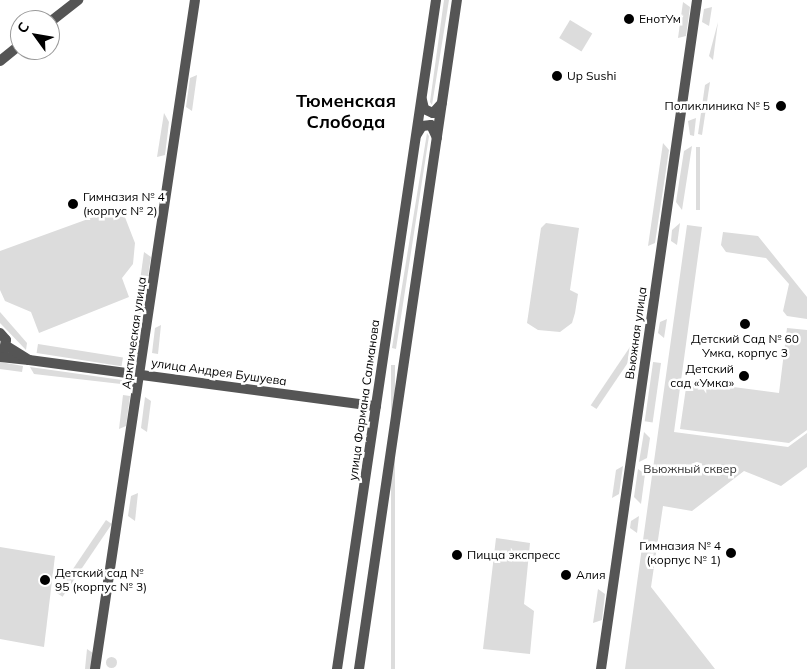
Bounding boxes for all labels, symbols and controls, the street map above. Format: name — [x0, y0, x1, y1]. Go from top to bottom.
north arrow — [10, 10, 60, 60]
place label: ЕнотУм — [639, 12, 681, 26]
marker: ЕнотУм — [623, 13, 635, 25]
text: С — [13, 19, 33, 36]
place label: Up Sushi — [567, 69, 616, 83]
marker: Up Sushi — [551, 70, 563, 82]
district label: Тюменская Слобода — [296, 91, 396, 134]
place label: Поликлиника № 5 — [665, 99, 770, 113]
marker: Поликлиника № 5 — [774, 99, 788, 113]
place label: Гимназия № 4 (корпус № 2) — [83, 190, 165, 218]
marker: Гимназия № 4 (корпус № 2) — [67, 198, 79, 210]
street label: Арктическая улица — [119, 276, 149, 390]
street label: Вьюжная улица — [622, 286, 650, 380]
marker: Детский Сад № 60 Умка, корпус 3 — [739, 318, 751, 330]
street label: улица Фармана Салманова — [346, 319, 382, 481]
place label: Детский Сад № 60 Умка, корпус 3 — [691, 332, 799, 360]
street label: улица Андрея Бушуева — [150, 355, 288, 389]
place label: Детский сад «Умка» — [670, 362, 734, 390]
marker: Детский сад «Умка» — [738, 370, 750, 382]
park label: Вьюжный сквер — [643, 462, 737, 476]
place label: Гимназия № 4 (корпус № 1) — [639, 539, 721, 567]
marker: Гимназия № 4 (корпус № 1) — [725, 547, 737, 559]
place label: Пицца экспресс — [467, 548, 560, 562]
marker: Пицца экспресс — [451, 549, 463, 561]
place label: Детский сад № 95 (корпус № 3) — [55, 566, 147, 594]
place label: Алия — [576, 568, 606, 582]
marker: Алия — [560, 569, 572, 581]
marker: Детский сад № 95 (корпус № 3) — [39, 574, 51, 586]

